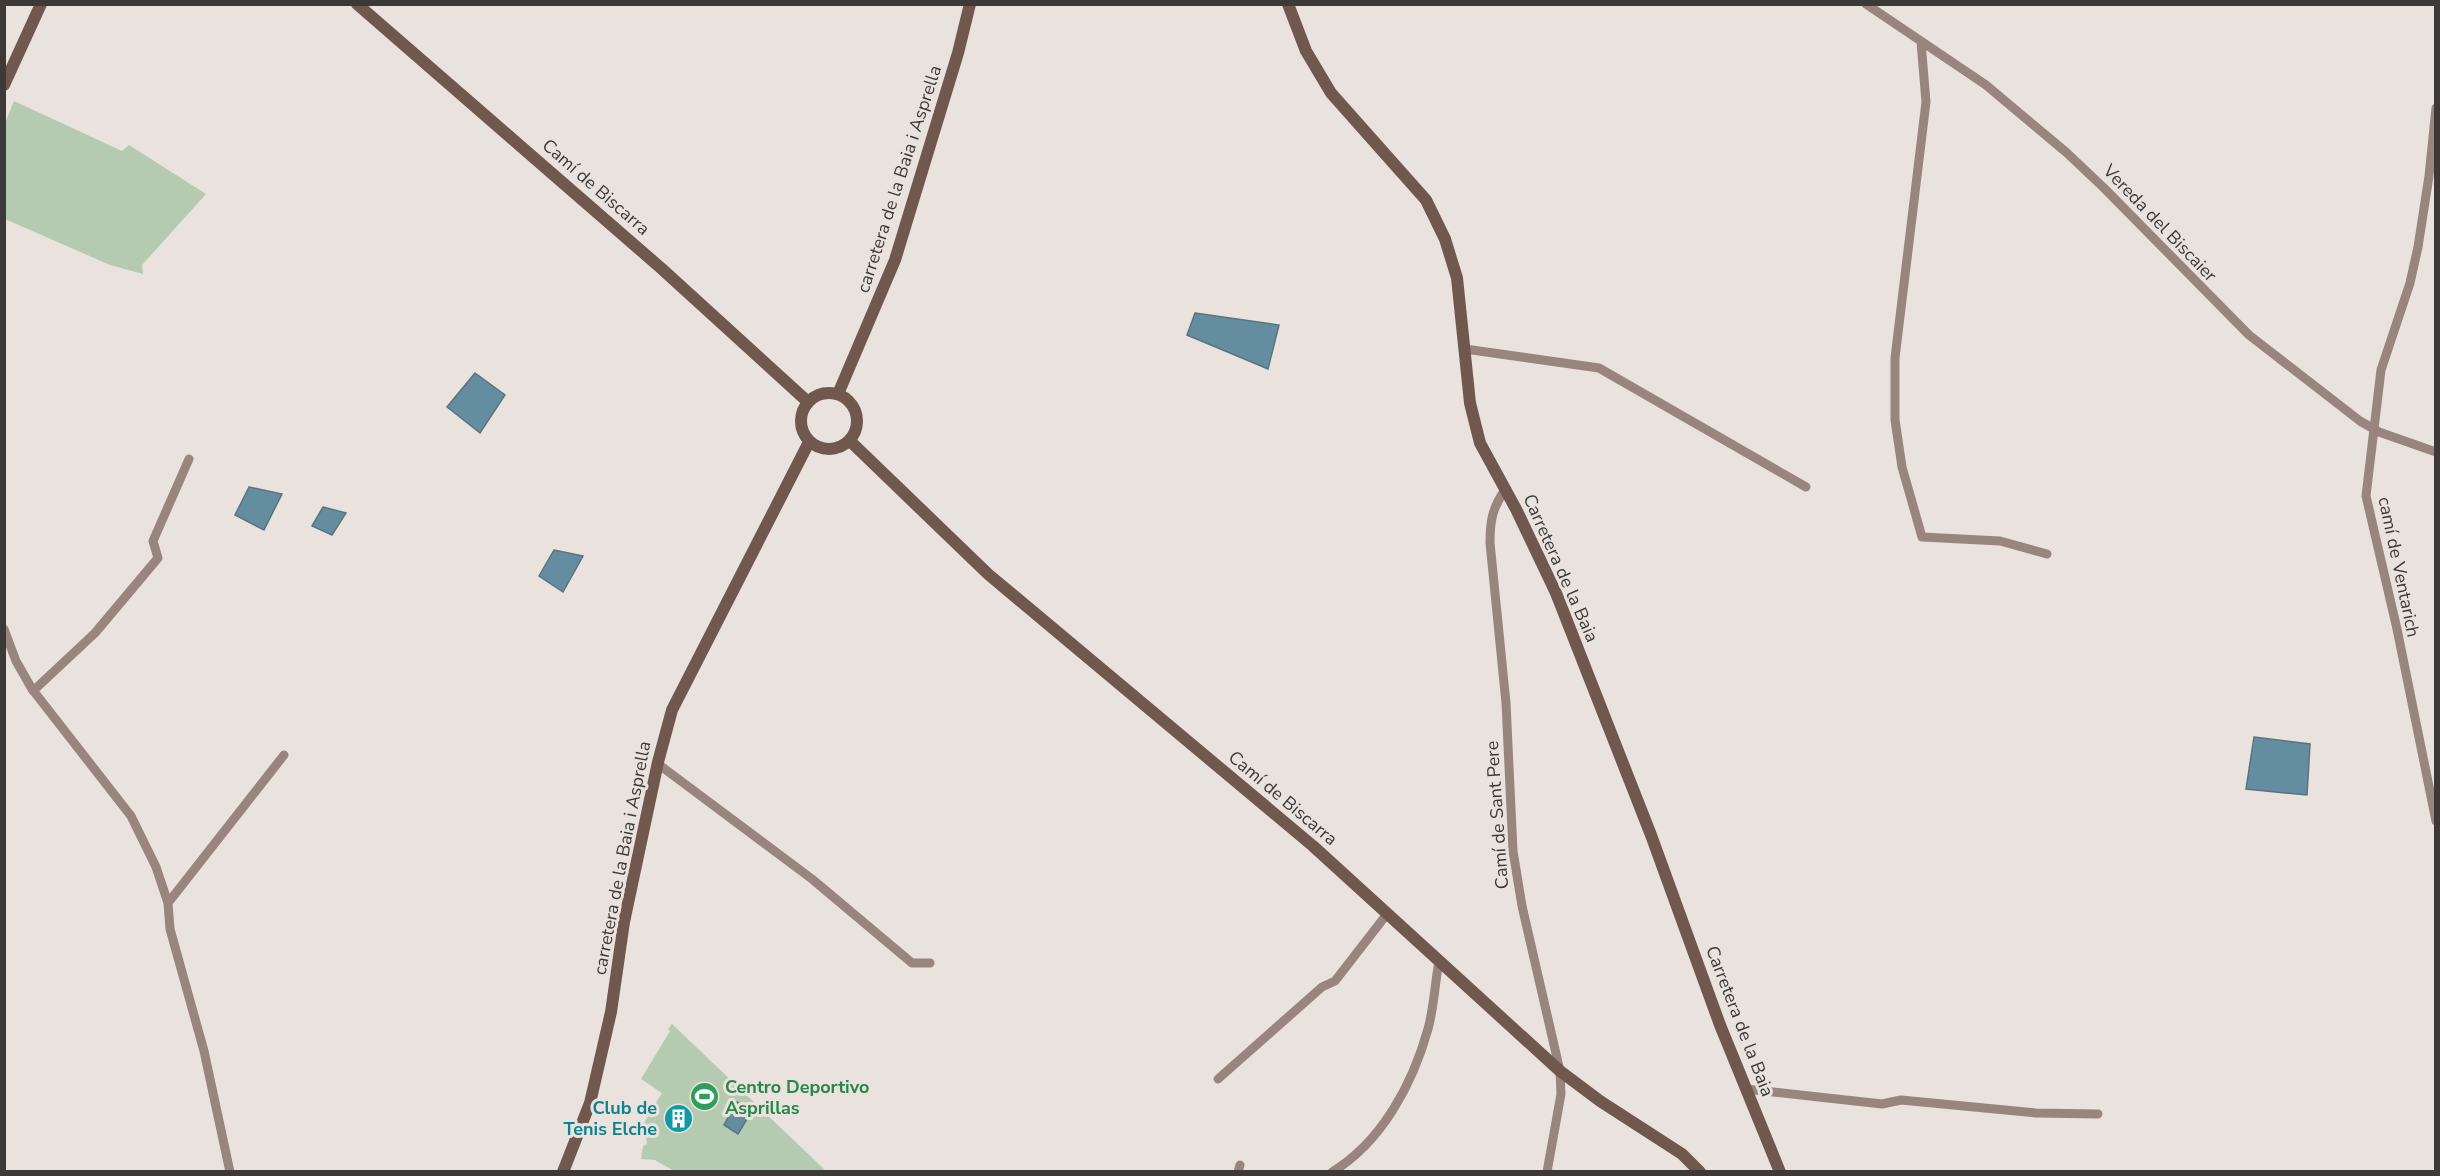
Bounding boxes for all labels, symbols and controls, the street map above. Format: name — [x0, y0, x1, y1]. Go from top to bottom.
street label: carretera de la Baia i Asprella — [851, 62, 947, 296]
street label: Camí de Biscarra — [537, 134, 655, 240]
street label: Vereda del Biscaier — [2097, 158, 2223, 287]
street label: Carretera de la Baia — [1518, 490, 1604, 646]
street label: camí de Ventarich — [2372, 495, 2426, 639]
street label: carretera de la Baia i Asprella — [588, 739, 656, 977]
street label: Camí de Sant Pere — [1480, 740, 1514, 890]
street label: Camí de Biscarra — [1223, 745, 1343, 851]
street label: Carretera de la Baia — [1700, 942, 1780, 1100]
place label: Centro Deportivo Asprillas — [725, 1075, 869, 1120]
sports icon: Centro Deportivo Asprillas — [688, 1081, 720, 1113]
place label: Club de Tenis Elche — [564, 1096, 657, 1141]
building icon: Club de Tenis Elche — [662, 1102, 694, 1134]

